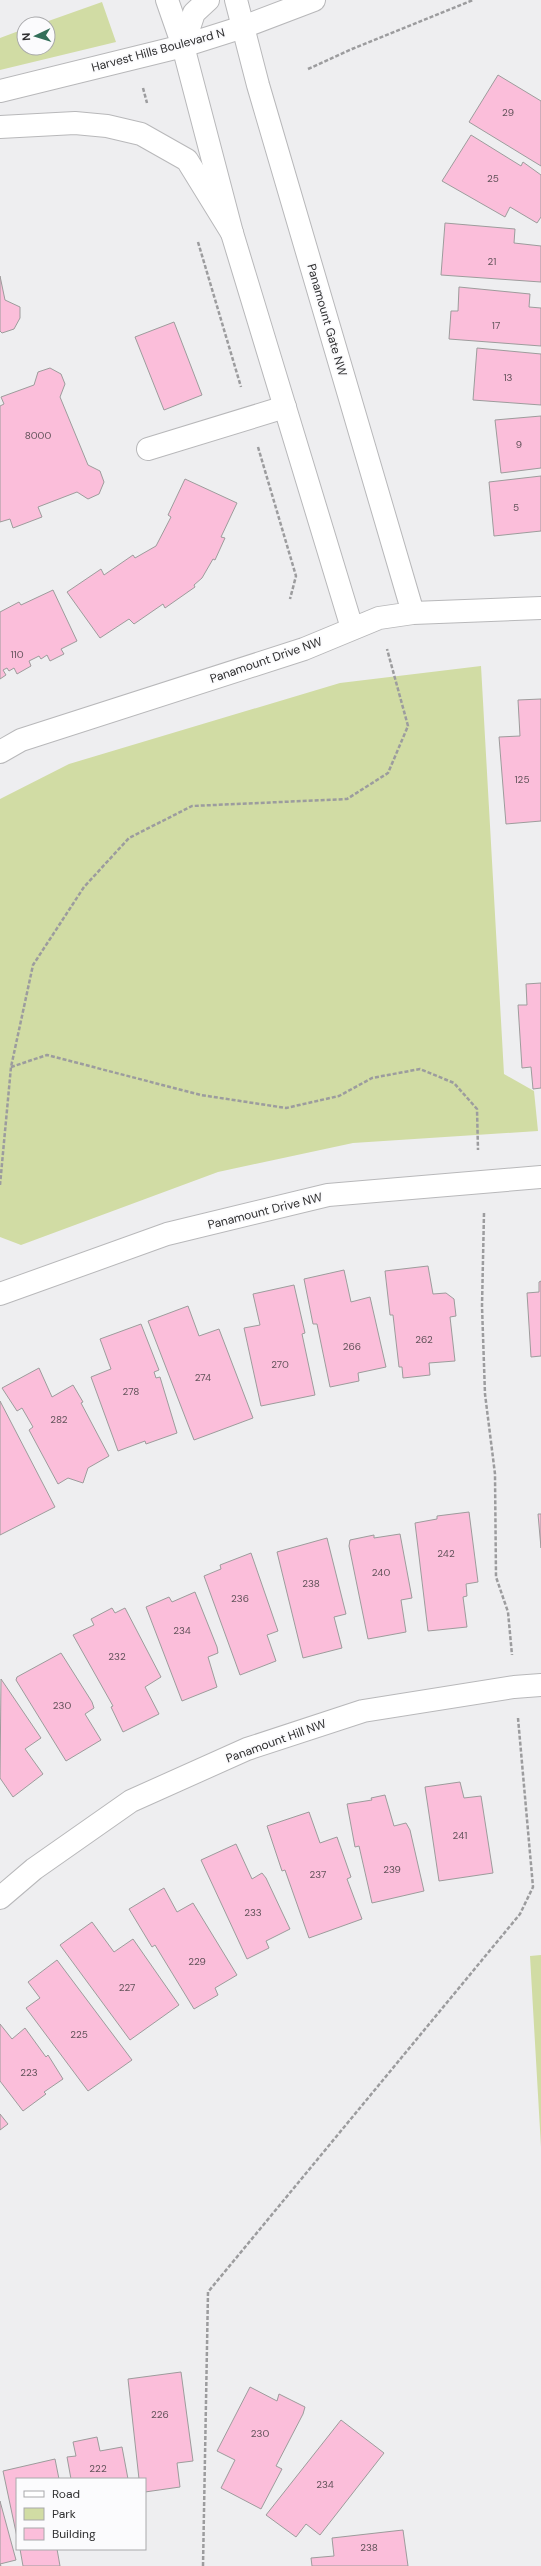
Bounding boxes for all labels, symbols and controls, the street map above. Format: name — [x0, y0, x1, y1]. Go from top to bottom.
north arrow — [16, 16, 56, 56]
street label: Harvest Hills Boulevard N — [90, 24, 226, 76]
text: N — [19, 32, 33, 41]
house number: 29 — [502, 106, 514, 119]
house number: 25 — [487, 172, 499, 185]
house number: 21 — [488, 255, 496, 268]
street label: Panamount Gate NW — [303, 262, 351, 378]
house number: 17 — [492, 319, 500, 332]
house number: 13 — [503, 371, 513, 384]
house number: 8000 — [25, 429, 51, 442]
house number: 9 — [516, 438, 522, 451]
house number: 5 — [513, 501, 519, 514]
street label: Panamount Drive NW — [208, 633, 325, 687]
house number: 110 — [10, 648, 24, 661]
house number: 125 — [515, 773, 529, 786]
street label: Panamount Drive NW — [206, 1189, 324, 1233]
house number: 262 — [415, 1333, 433, 1346]
house number: 266 — [343, 1340, 361, 1353]
house number: 270 — [271, 1358, 289, 1371]
house number: 274 — [195, 1371, 211, 1384]
house number: 278 — [123, 1385, 139, 1398]
house number: 282 — [50, 1413, 68, 1426]
house number: 242 — [437, 1547, 455, 1560]
house number: 240 — [372, 1566, 390, 1579]
house number: 238 — [302, 1577, 320, 1590]
house number: 236 — [231, 1592, 249, 1605]
house number: 234 — [173, 1624, 191, 1637]
house number: 232 — [108, 1650, 126, 1663]
house number: 230 — [53, 1699, 71, 1712]
street label: Panamount Hill NW — [224, 1715, 329, 1767]
house number: 241 — [453, 1829, 467, 1842]
house number: 239 — [383, 1863, 401, 1876]
house number: 237 — [310, 1868, 326, 1881]
house number: 233 — [244, 1906, 262, 1919]
house number: 229 — [188, 1955, 206, 1968]
house number: 227 — [119, 1981, 135, 1994]
house number: 225 — [70, 2028, 88, 2041]
house number: 223 — [20, 2066, 38, 2079]
house number: 226 — [151, 2408, 169, 2421]
house number: 230 — [251, 2427, 269, 2440]
house number: 222 — [89, 2462, 107, 2475]
legend — [16, 2478, 146, 2550]
house number: 234 — [316, 2478, 334, 2491]
text: Road — [52, 2486, 80, 2502]
text: Park — [52, 2506, 76, 2522]
text: Building — [52, 2526, 96, 2542]
house number: 238 — [360, 2541, 378, 2554]

